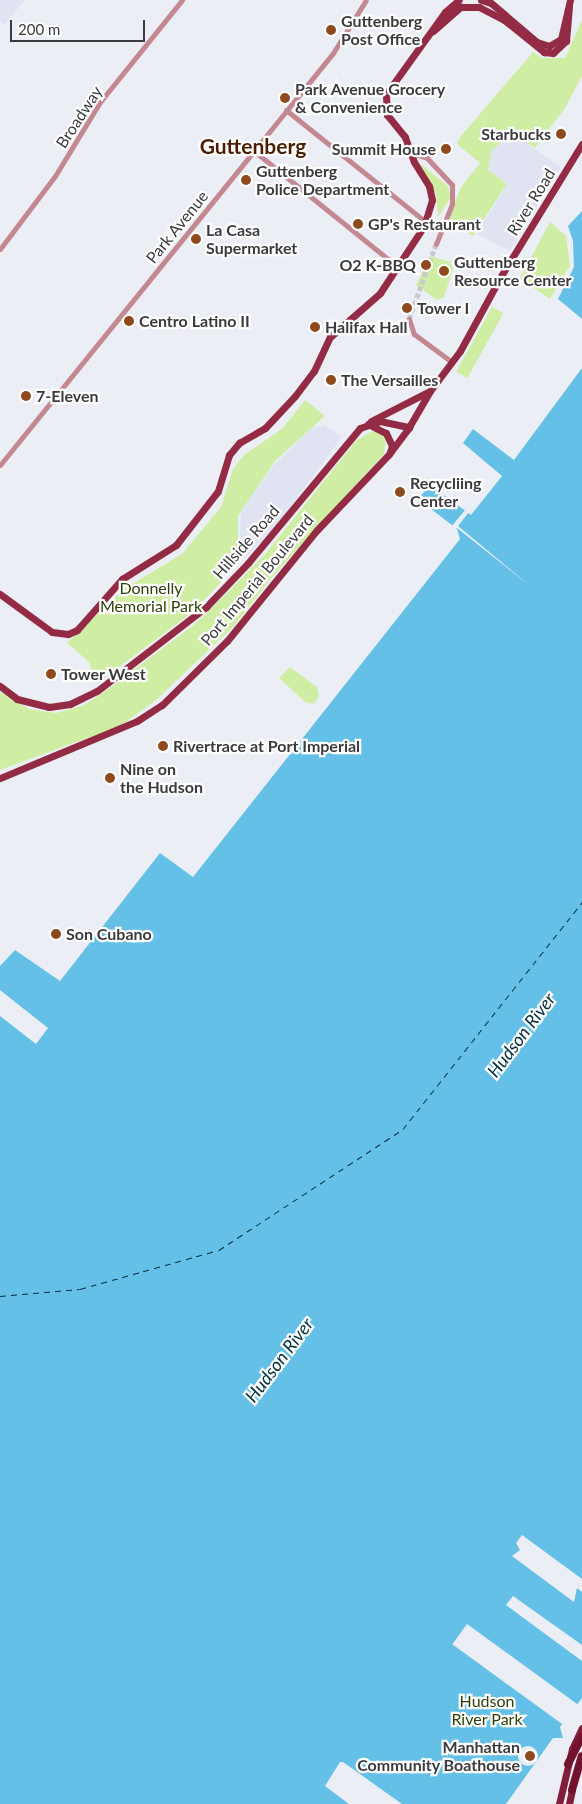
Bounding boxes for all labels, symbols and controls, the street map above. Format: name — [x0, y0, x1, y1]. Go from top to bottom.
scale bar — [12, 10, 148, 42]
place label: Guttenberg Post Office — [341, 11, 422, 49]
text: 200 m — [18, 20, 60, 38]
marker: Guttenberg Post Office — [325, 24, 337, 36]
place label: Park Avenue Grocery & Convenience — [295, 79, 446, 117]
street label: Broadway — [52, 82, 106, 152]
marker: Park Avenue Grocery & Convenience — [279, 92, 291, 104]
place label: Starbucks — [481, 124, 551, 144]
marker: Starbucks — [555, 128, 567, 140]
district label: Guttenberg — [200, 133, 306, 159]
place label: Summit House — [332, 139, 436, 159]
marker: Summit House — [440, 143, 452, 155]
place label: Guttenberg Police Department — [256, 161, 389, 199]
street label: River Road — [503, 165, 559, 239]
marker: Guttenberg Police Department — [240, 174, 252, 186]
street label: Park Avenue — [142, 187, 212, 267]
place label: GP's Restaurant — [368, 214, 481, 234]
marker: GP's Restaurant — [352, 218, 364, 230]
place label: La Casa Supermarket — [206, 220, 297, 258]
marker: La Casa Supermarket — [190, 233, 202, 245]
place label: Guttenberg Resource Center — [454, 252, 572, 290]
place label: O2 K-BBQ — [339, 255, 416, 275]
marker: O2 K-BBQ — [420, 259, 432, 271]
marker: Guttenberg Resource Center — [438, 265, 450, 277]
place label: Tower I — [417, 298, 470, 318]
marker: Tower I — [401, 302, 413, 314]
place label: Centro Latino II — [139, 311, 250, 331]
marker: Centro Latino II — [123, 315, 135, 327]
place label: Halifax Hall — [325, 317, 408, 337]
marker: Halifax Hall — [309, 321, 321, 333]
place label: The Versailles — [341, 370, 439, 390]
marker: The Versailles — [325, 374, 337, 386]
place label: 7-Eleven — [36, 386, 98, 406]
marker: 7-Eleven — [20, 390, 32, 402]
place label: Recycliing Center — [410, 473, 481, 511]
marker: Recycliing Center — [394, 486, 406, 498]
street label: Hillside Road — [209, 501, 283, 583]
street label: Port Imperial Boulevard — [197, 511, 317, 649]
park label: Donnelly Memorial Park — [100, 578, 202, 616]
place label: Tower West — [61, 664, 146, 684]
marker: Tower West — [45, 668, 57, 680]
place label: Rivertrace at Port Imperial — [173, 736, 360, 756]
marker: Rivertrace at Port Imperial — [157, 740, 169, 752]
place label: Nine on the Hudson — [120, 759, 203, 797]
marker: Nine on the Hudson — [104, 772, 116, 784]
place label: Son Cubano — [66, 924, 152, 944]
marker: Son Cubano — [50, 928, 62, 940]
water label: Hudson River — [482, 989, 560, 1081]
water label: Hudson River — [240, 1314, 318, 1406]
park label: Hudson River Park — [451, 1691, 523, 1729]
place label: Manhattan Community Boathouse — [357, 1737, 520, 1775]
marker: Manhattan Community Boathouse — [524, 1750, 536, 1762]

